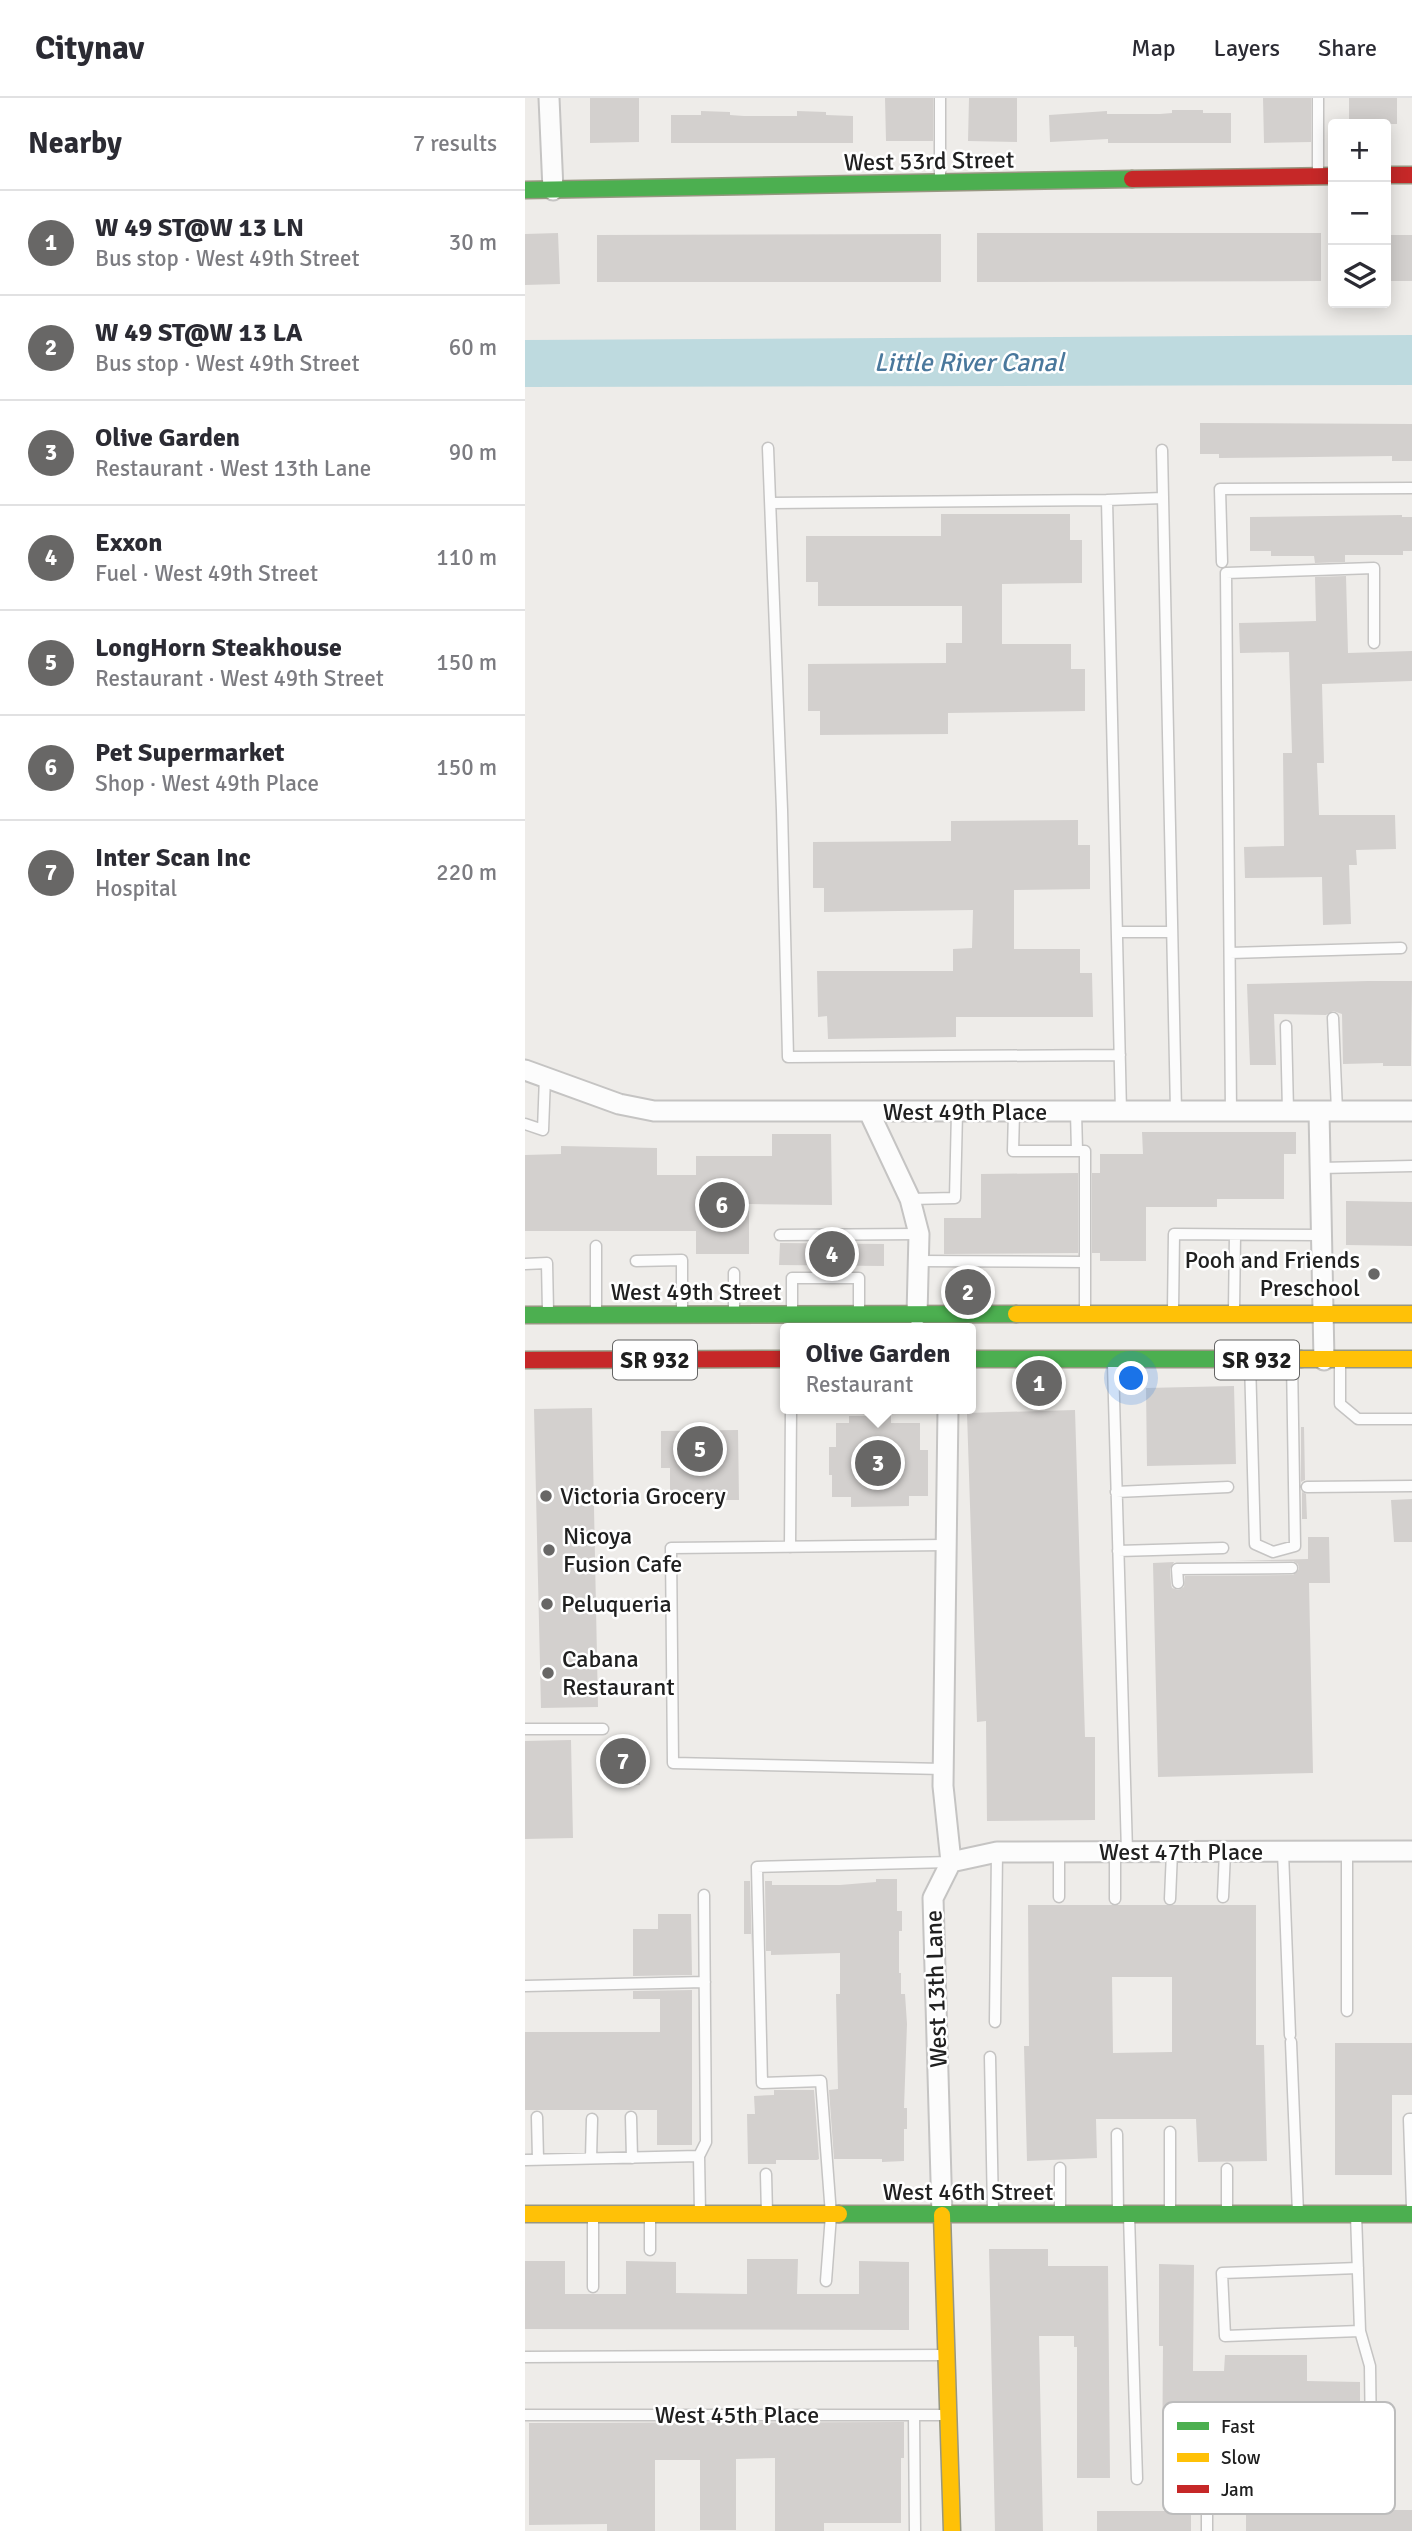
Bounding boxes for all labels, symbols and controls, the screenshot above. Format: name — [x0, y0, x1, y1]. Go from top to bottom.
text: Citynav — [35, 28, 144, 69]
text: Map — [1131, 33, 1176, 63]
text: Layers — [1214, 33, 1280, 63]
text: Share — [1318, 33, 1377, 63]
map controls — [1328, 119, 1391, 308]
button: + — [1328, 119, 1391, 182]
text: Nearby — [28, 125, 122, 162]
text: 7 results — [413, 129, 497, 158]
street label: West 53rd Street — [843, 145, 1015, 177]
button: − — [1328, 182, 1391, 245]
text: W 49 ST@W 13 LN — [95, 212, 304, 244]
text: 1 — [45, 228, 57, 257]
text: 30 m — [449, 228, 497, 257]
text: Bus stop · West 49th Street — [95, 244, 360, 273]
button: layers — [1328, 245, 1391, 308]
text: W 49 ST@W 13 LA — [95, 317, 303, 349]
text: 2 — [45, 333, 57, 362]
text: 60 m — [449, 333, 497, 362]
water label: Little River Canal — [874, 347, 1066, 379]
text: Bus stop · West 49th Street — [95, 349, 360, 378]
text: Olive Garden — [95, 422, 240, 454]
text: 3 — [45, 438, 57, 467]
text: 90 m — [449, 438, 497, 467]
text: Restaurant · West 13th Lane — [95, 454, 371, 483]
text: Exxon — [95, 527, 162, 559]
text: 4 — [45, 543, 57, 572]
text: 110 m — [436, 543, 497, 572]
text: Fuel · West 49th Street — [95, 559, 318, 588]
text: LongHorn Steakhouse — [95, 632, 342, 664]
text: 5 — [45, 648, 57, 677]
text: 150 m — [436, 648, 497, 677]
text: Restaurant · West 49th Street — [95, 664, 384, 693]
text: Pet Supermarket — [95, 737, 285, 769]
text: 6 — [45, 753, 57, 782]
text: 150 m — [436, 753, 497, 782]
text: Shop · West 49th Place — [95, 769, 319, 798]
text: Inter Scan Inc — [95, 842, 251, 874]
text: 7 — [45, 858, 57, 887]
text: 220 m — [436, 858, 497, 887]
text: Hospital — [95, 874, 177, 903]
street label: West 49th Place — [883, 1097, 1047, 1127]
pin: 6 — [699, 1179, 745, 1231]
pin: 4 — [809, 1228, 855, 1280]
place label: Pooh and Friends Preschool — [1184, 1245, 1360, 1303]
pin: 2 — [945, 1266, 991, 1318]
marker: Pooh and Friends Preschool — [1366, 1266, 1382, 1282]
street label: West 49th Street — [611, 1277, 781, 1307]
popup — [780, 1323, 976, 1414]
text: Olive Garden — [805, 1338, 951, 1370]
road number: SR 932 — [613, 1340, 697, 1380]
road number: SR 932 — [1215, 1340, 1299, 1380]
pin: 1 — [1016, 1357, 1062, 1409]
your location — [1114, 1361, 1148, 1395]
text: Restaurant — [805, 1370, 913, 1399]
pin: 5 — [677, 1423, 723, 1475]
pin: 3 — [855, 1437, 901, 1489]
place label: Victoria Grocery — [560, 1481, 726, 1511]
marker: Victoria Grocery — [538, 1488, 554, 1504]
place label: Nicoya Fusion Cafe — [563, 1521, 682, 1579]
marker: Nicoya Fusion Cafe — [541, 1542, 557, 1558]
place label: Peluqueria — [561, 1589, 672, 1619]
marker: Peluqueria — [539, 1596, 555, 1612]
place label: Cabana Restaurant — [562, 1644, 675, 1702]
marker: Cabana Restaurant — [540, 1665, 556, 1681]
pin: 7 — [600, 1735, 646, 1787]
street label: West 47th Place — [1099, 1837, 1263, 1867]
street label: West 13th Lane — [918, 1910, 954, 2068]
street label: West 46th Street — [883, 2177, 1053, 2207]
street label: West 45th Place — [655, 2400, 819, 2430]
legend — [1163, 2402, 1395, 2514]
text: Fast — [1221, 2415, 1255, 2439]
text: Slow — [1221, 2446, 1261, 2470]
text: Jam — [1221, 2478, 1254, 2502]

